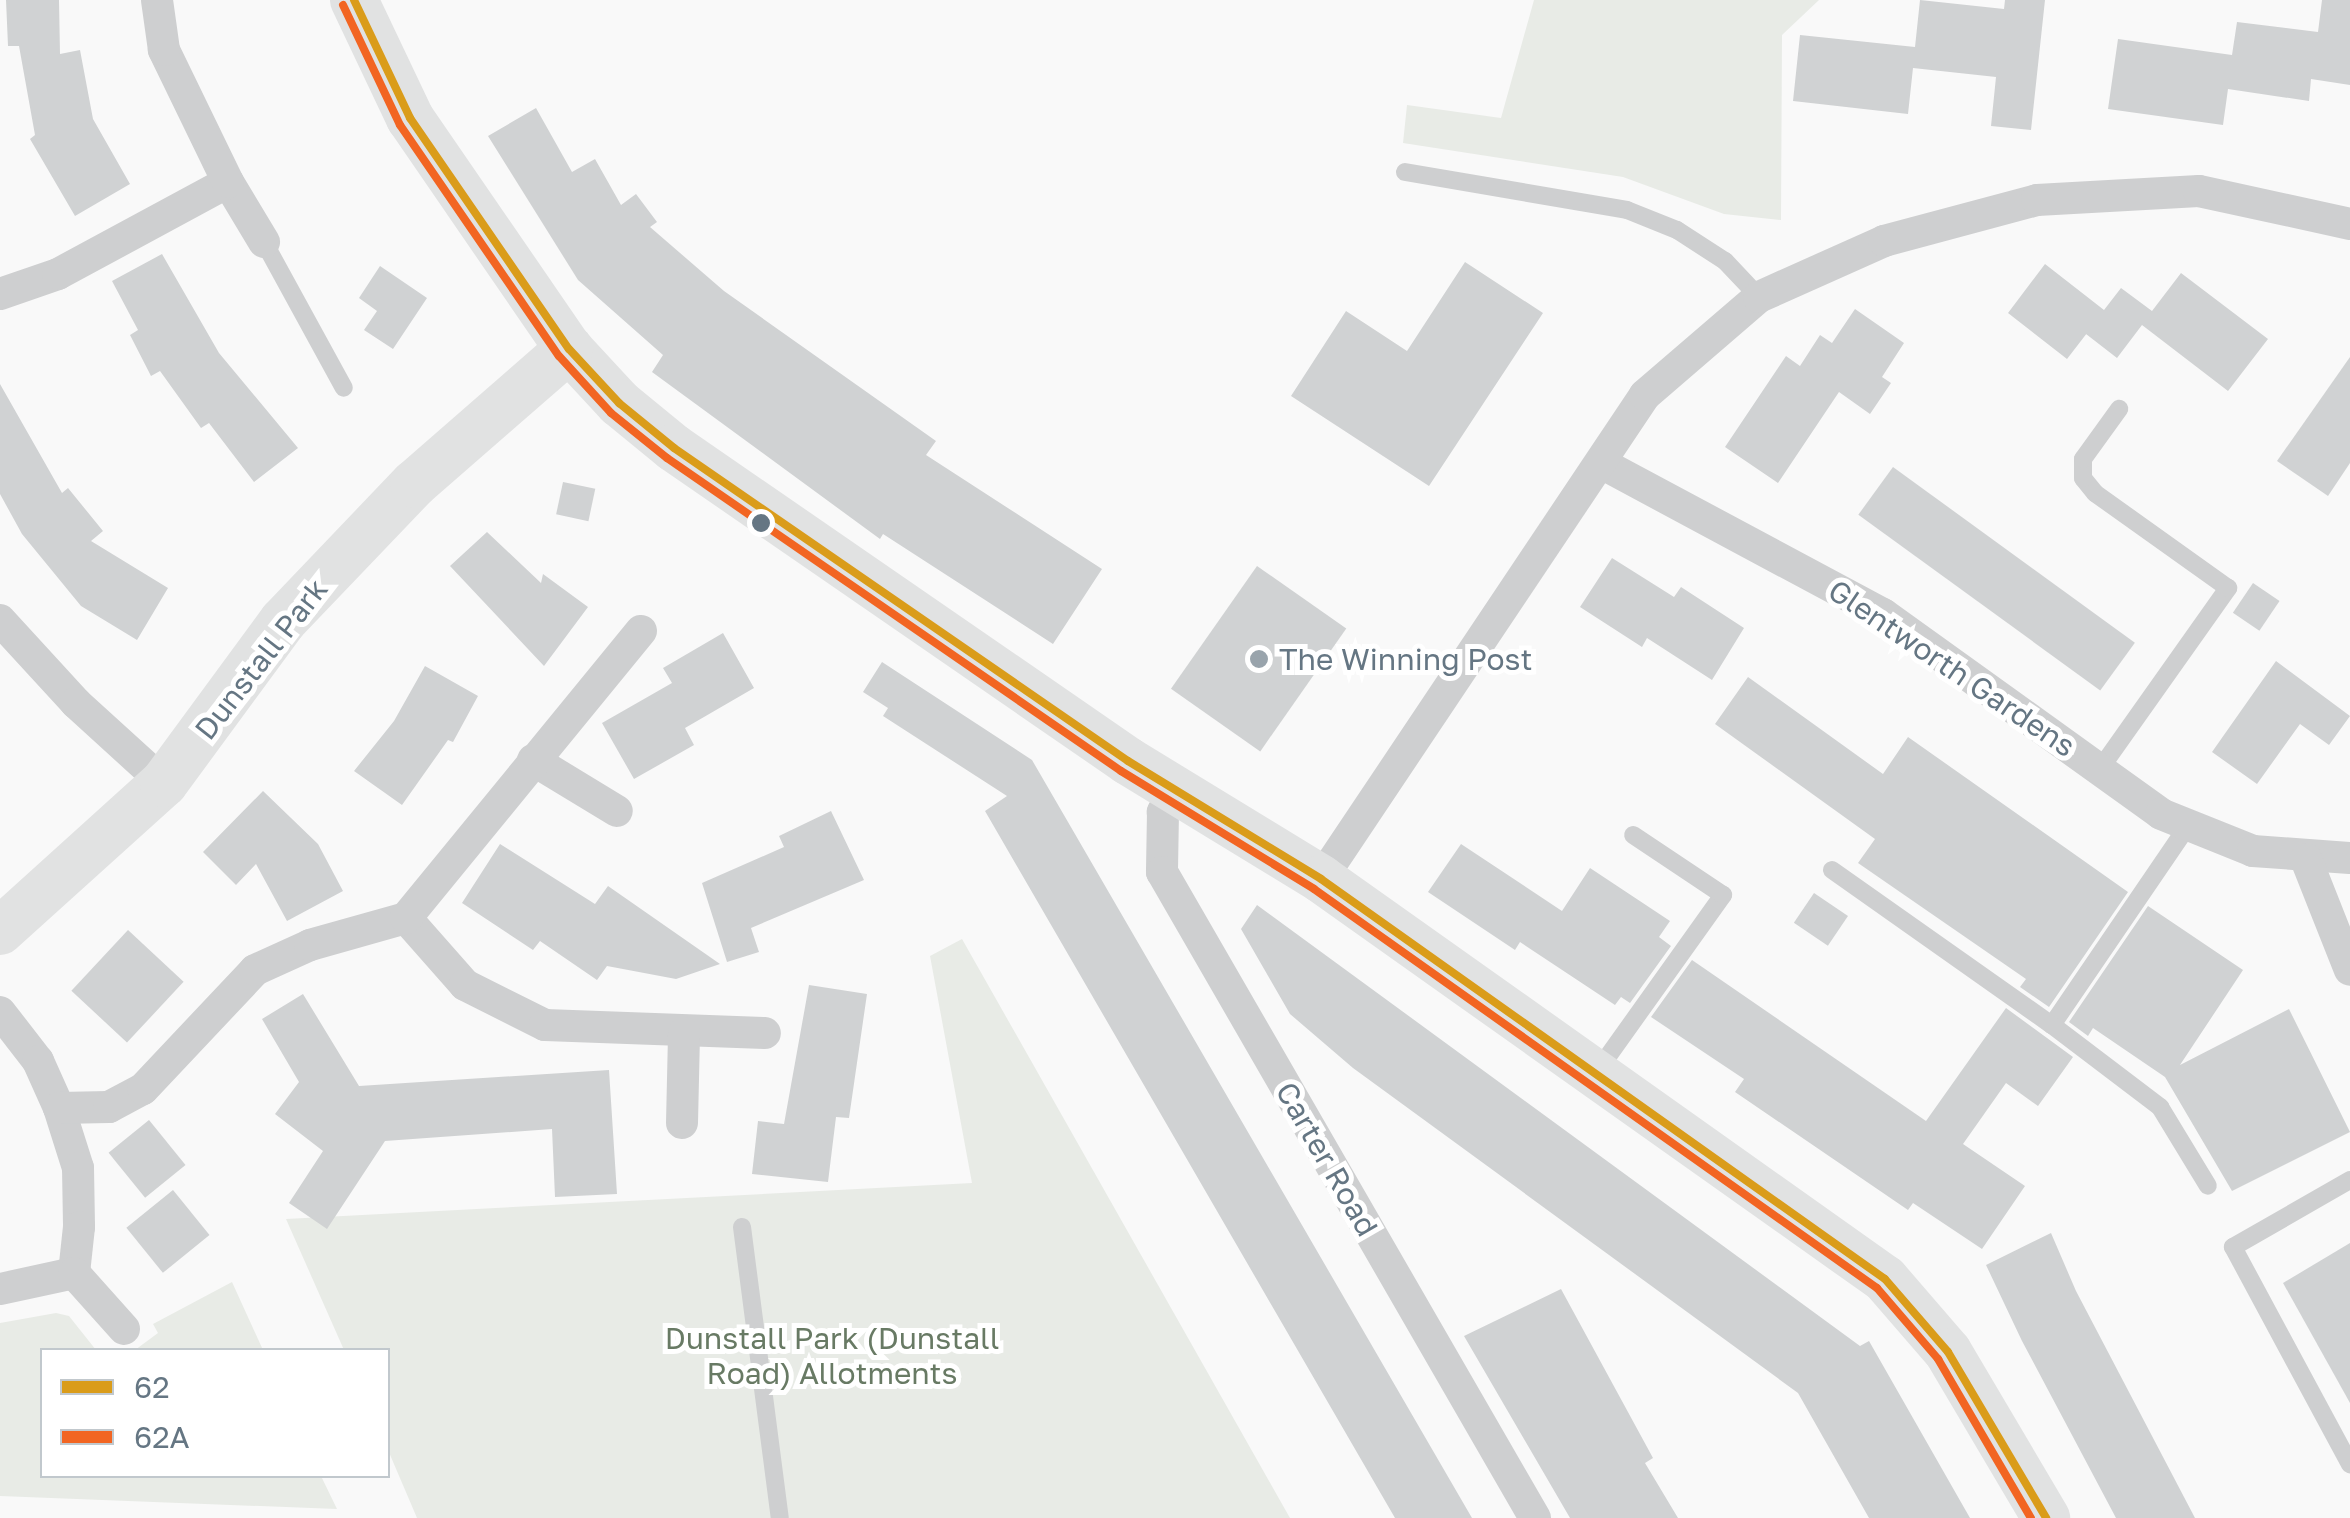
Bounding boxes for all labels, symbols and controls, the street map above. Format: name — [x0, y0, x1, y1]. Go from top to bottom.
unlabelled marker — [751, 513, 771, 533]
street label: Dunstall Park — [187, 571, 335, 747]
street label: Glentworth Gardens — [1822, 572, 2082, 764]
place label: The Winning Post — [1279, 641, 1532, 677]
marker: The Winning Post — [1248, 648, 1270, 670]
street label: Carter Road — [1268, 1076, 1386, 1242]
park label: Dunstall Park (Dunstall Road) Allotments — [665, 1320, 999, 1390]
legend — [40, 1348, 390, 1478]
text: 62 — [134, 1369, 170, 1405]
text: 62A — [134, 1419, 190, 1455]

